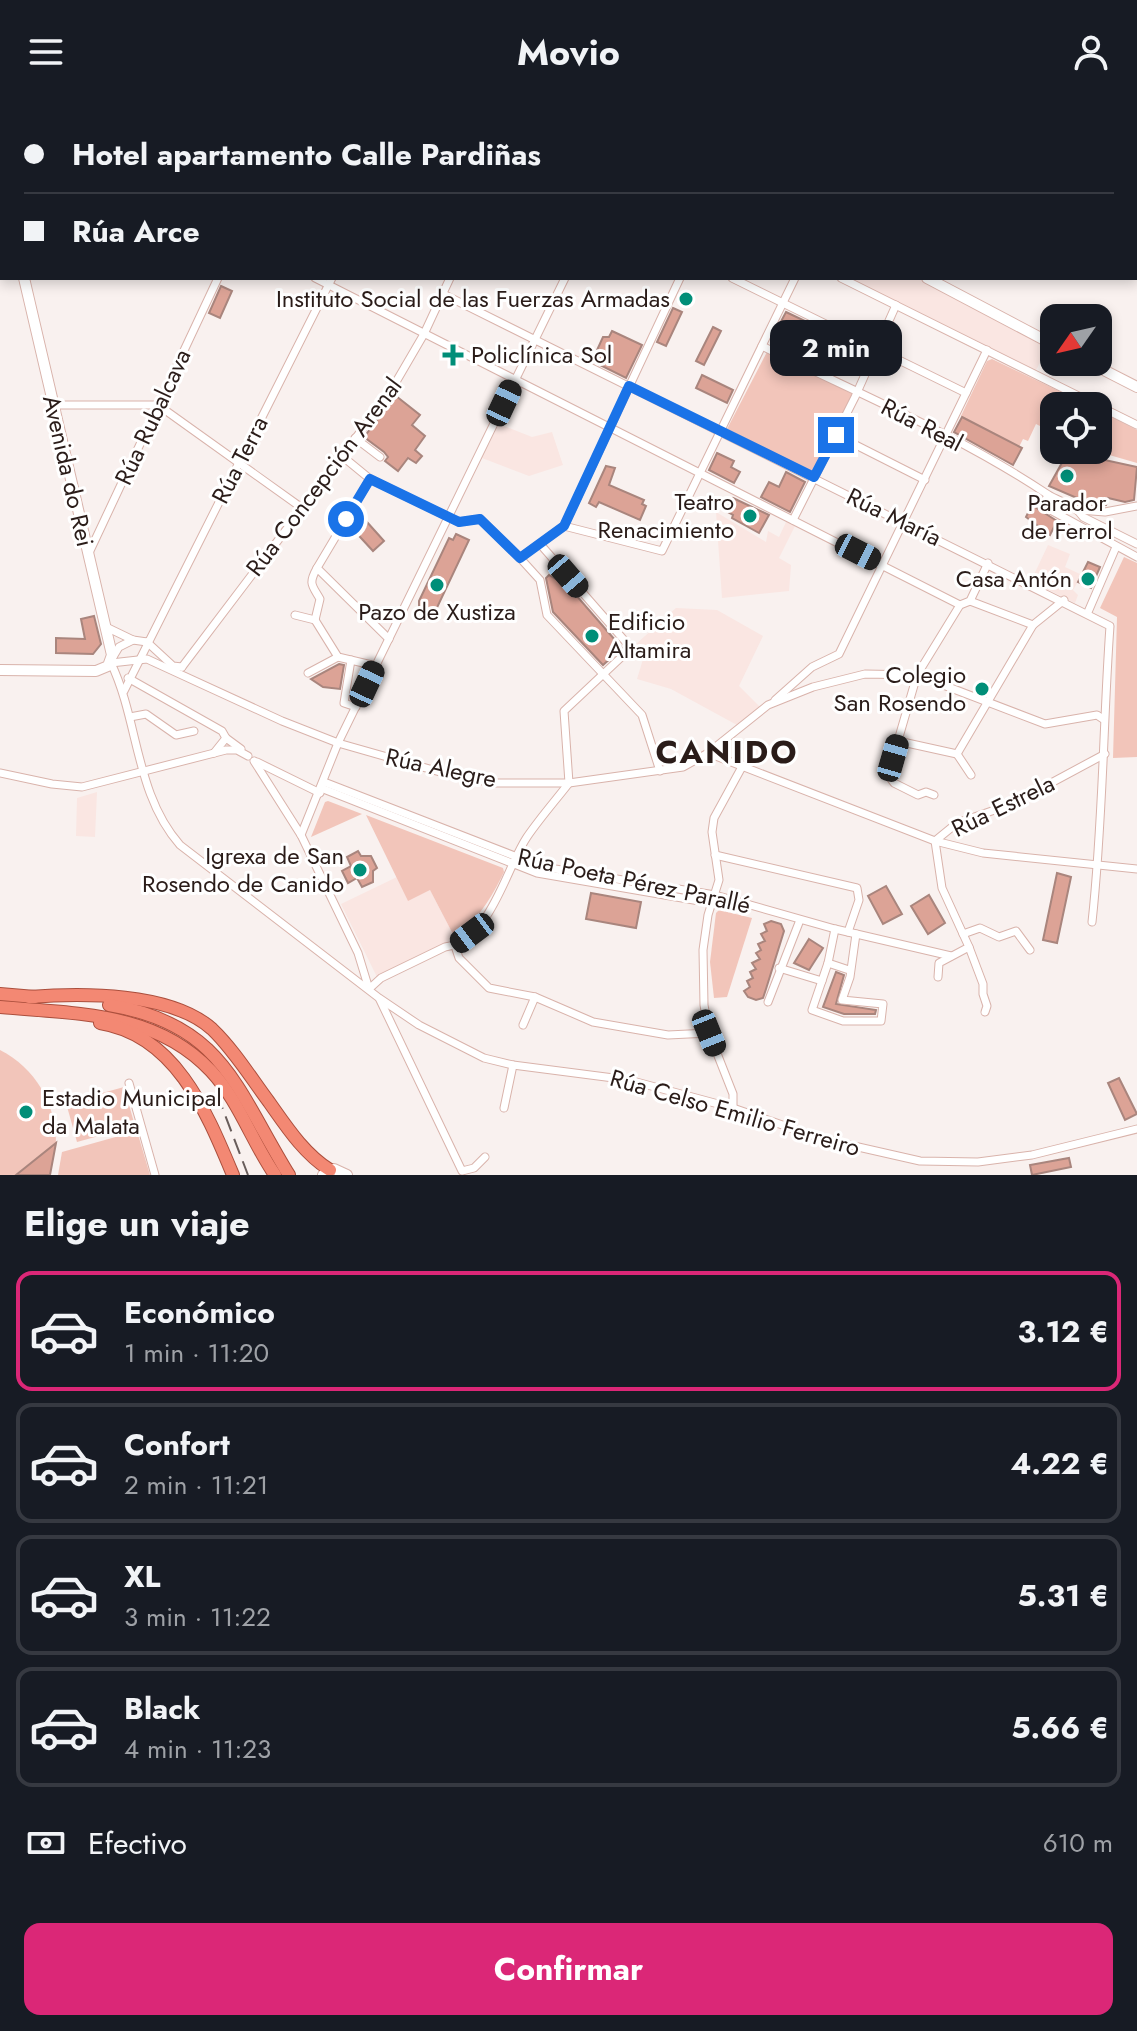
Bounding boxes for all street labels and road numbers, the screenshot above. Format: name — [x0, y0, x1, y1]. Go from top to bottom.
street label: Rúa Rubalcava — [106, 343, 199, 491]
street label: Rúa Concepción Arenal — [237, 370, 410, 583]
street label: Rúa Real — [875, 389, 969, 460]
street label: Avenida do Rei — [34, 392, 103, 550]
street label: Rúa Terra — [203, 410, 276, 510]
street label: Rúa María — [841, 479, 948, 555]
street label: Rúa Alegre — [382, 739, 500, 796]
street label: Rúa Estrela — [945, 766, 1060, 846]
street label: Rúa Poeta Pérez Parallé — [514, 839, 754, 922]
street label: Rúa Celso Emilio Ferreiro — [606, 1060, 864, 1165]

